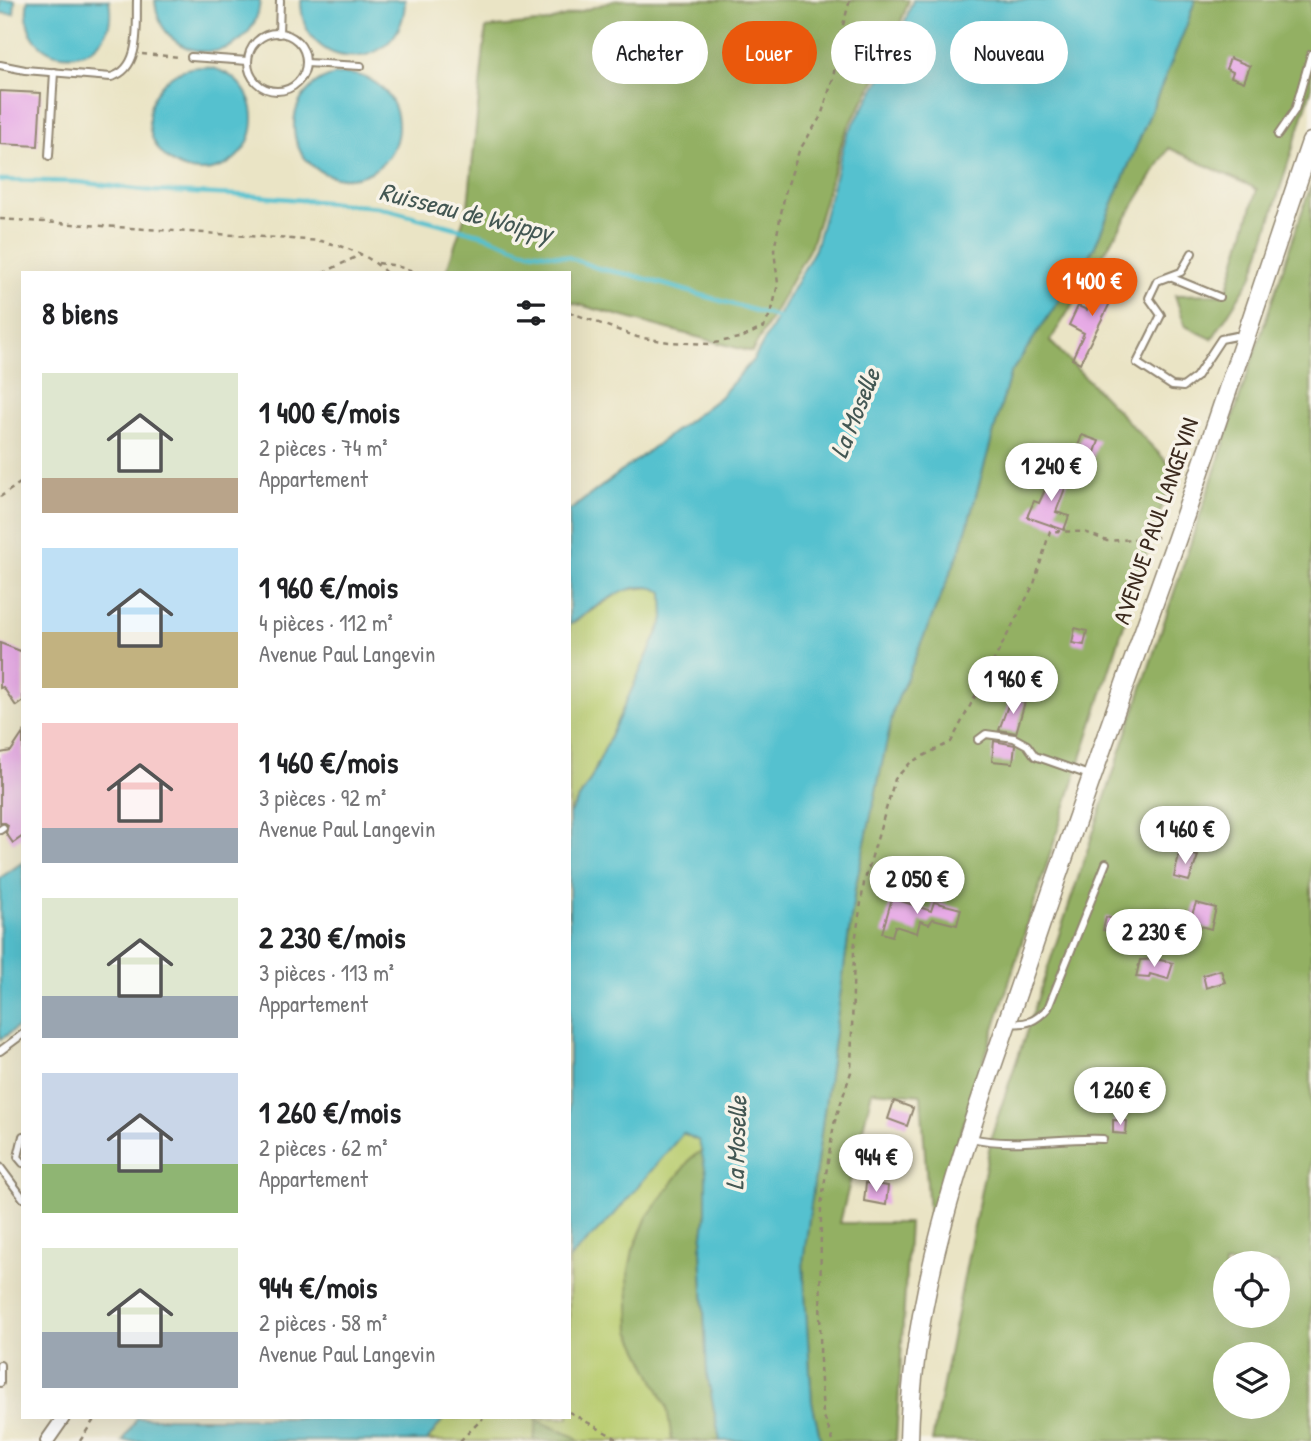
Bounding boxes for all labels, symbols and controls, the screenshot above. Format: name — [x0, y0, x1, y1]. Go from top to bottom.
chip: Acheter — [592, 21, 708, 84]
chip: Louer — [722, 21, 817, 84]
chip: Filtres — [831, 21, 936, 84]
chip: Nouveau — [950, 21, 1068, 84]
water label: Ruisseau de Woippy — [376, 173, 559, 252]
pin: 1 400 € — [1027, 258, 1157, 318]
text: 1 400 € — [1062, 265, 1122, 296]
text: 8 biens — [42, 293, 118, 333]
icon: filters — [512, 294, 550, 332]
water label: La Moselle — [821, 361, 889, 463]
text: 1 400 €/mois — [259, 392, 400, 432]
icon: home — [98, 401, 182, 485]
street label: AVENUE PAUL LANGEVIN — [1105, 413, 1205, 628]
text: 2 pièces · 74 m² — [259, 432, 388, 463]
pin: 1 240 € — [986, 444, 1116, 503]
text: 1 240 € — [1021, 450, 1081, 481]
text: Appartement — [259, 463, 368, 494]
text: 1 960 €/mois — [259, 567, 398, 607]
icon: home — [98, 576, 182, 660]
text: 4 pièces · 112 m² — [259, 607, 393, 638]
text: Avenue Paul Langevin — [259, 638, 435, 669]
pin: 1 960 € — [948, 656, 1078, 716]
text: 1 960 € — [984, 663, 1042, 694]
text: 1 460 €/mois — [259, 742, 398, 782]
icon: home — [98, 751, 182, 835]
text: 3 pièces · 92 m² — [259, 782, 386, 813]
pin: 1 460 € — [1120, 806, 1250, 866]
text: Avenue Paul Langevin — [259, 813, 435, 844]
text: 1 460 € — [1156, 813, 1214, 844]
pin: 2 050 € — [852, 856, 982, 916]
text: 2 050 € — [886, 863, 948, 894]
pin: 2 230 € — [1089, 909, 1219, 969]
text: 2 230 € — [1122, 916, 1186, 947]
text: 2 230 €/mois — [259, 917, 406, 957]
icon: home — [98, 926, 182, 1010]
text: 3 pièces · 113 m² — [259, 957, 394, 988]
text: Appartement — [259, 988, 368, 1019]
pin: 1 260 € — [1055, 1068, 1185, 1127]
text: 1 260 € — [1090, 1074, 1150, 1105]
text: 1 260 €/mois — [259, 1092, 401, 1132]
water label: La Moselle — [716, 1094, 755, 1190]
icon: home — [98, 1101, 182, 1185]
text: 2 pièces · 62 m² — [259, 1132, 387, 1163]
pin: 944 € — [827, 1134, 925, 1194]
text: 944 € — [855, 1141, 897, 1172]
text: Appartement — [259, 1163, 368, 1194]
map controls — [1213, 1251, 1290, 1419]
button: locate — [1213, 1251, 1290, 1328]
text: 944 €/mois — [259, 1267, 377, 1307]
icon: home — [98, 1276, 182, 1360]
text: 2 pièces · 58 m² — [259, 1307, 387, 1338]
text: Avenue Paul Langevin — [259, 1338, 435, 1369]
button: layers — [1213, 1342, 1290, 1419]

